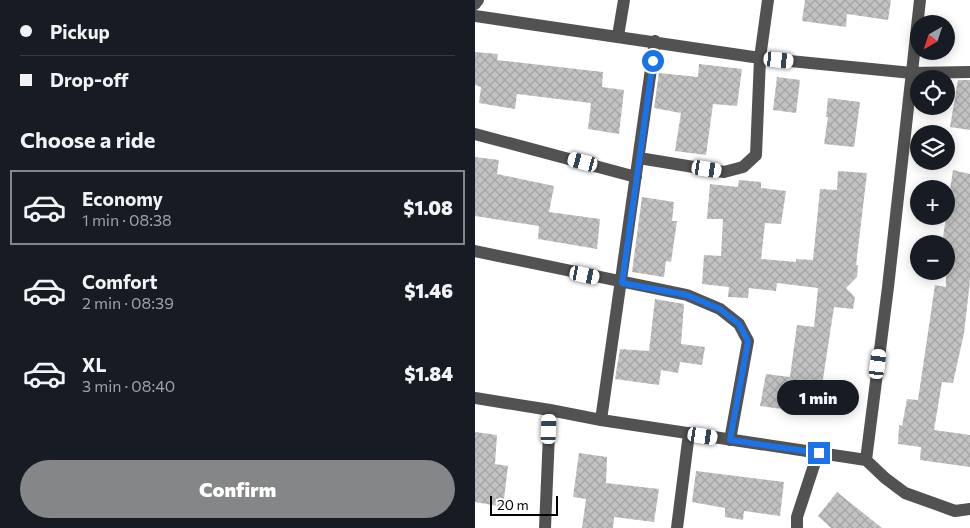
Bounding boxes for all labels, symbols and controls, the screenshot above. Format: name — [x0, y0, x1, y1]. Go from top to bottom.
north arrow — [910, 15, 955, 60]
map controls — [910, 15, 955, 280]
text: Pickup — [50, 20, 110, 43]
route start — [642, 50, 664, 72]
car — [763, 51, 794, 69]
text: Drop-off — [50, 68, 129, 91]
button: locate — [910, 70, 955, 115]
button: layers — [910, 125, 955, 170]
text: Choose a ride — [20, 126, 155, 153]
car — [566, 151, 599, 173]
car — [691, 159, 722, 179]
button: + — [910, 180, 955, 225]
icon: car — [22, 185, 67, 230]
text: Economy — [82, 187, 163, 210]
text: $1.08 — [403, 196, 453, 219]
text: 1 min · 08:38 — [82, 210, 172, 229]
button: − — [910, 235, 955, 280]
car — [568, 265, 601, 285]
icon: car — [22, 268, 67, 313]
text: Comfort — [82, 270, 158, 293]
text: $1.46 — [404, 279, 453, 302]
text: 2 min · 08:39 — [82, 293, 174, 312]
car — [868, 348, 887, 380]
icon: car — [22, 351, 67, 396]
text: XL — [82, 353, 107, 376]
text: $1.84 — [404, 362, 453, 385]
text: 3 min · 08:40 — [82, 376, 175, 395]
callout: 1 min — [778, 380, 860, 416]
text: 1 min — [799, 388, 837, 407]
car — [540, 414, 557, 444]
car — [687, 426, 718, 446]
route end — [808, 442, 830, 464]
button: Confirm — [20, 460, 455, 518]
scale bar — [490, 493, 557, 516]
text: 20 m — [497, 496, 529, 513]

